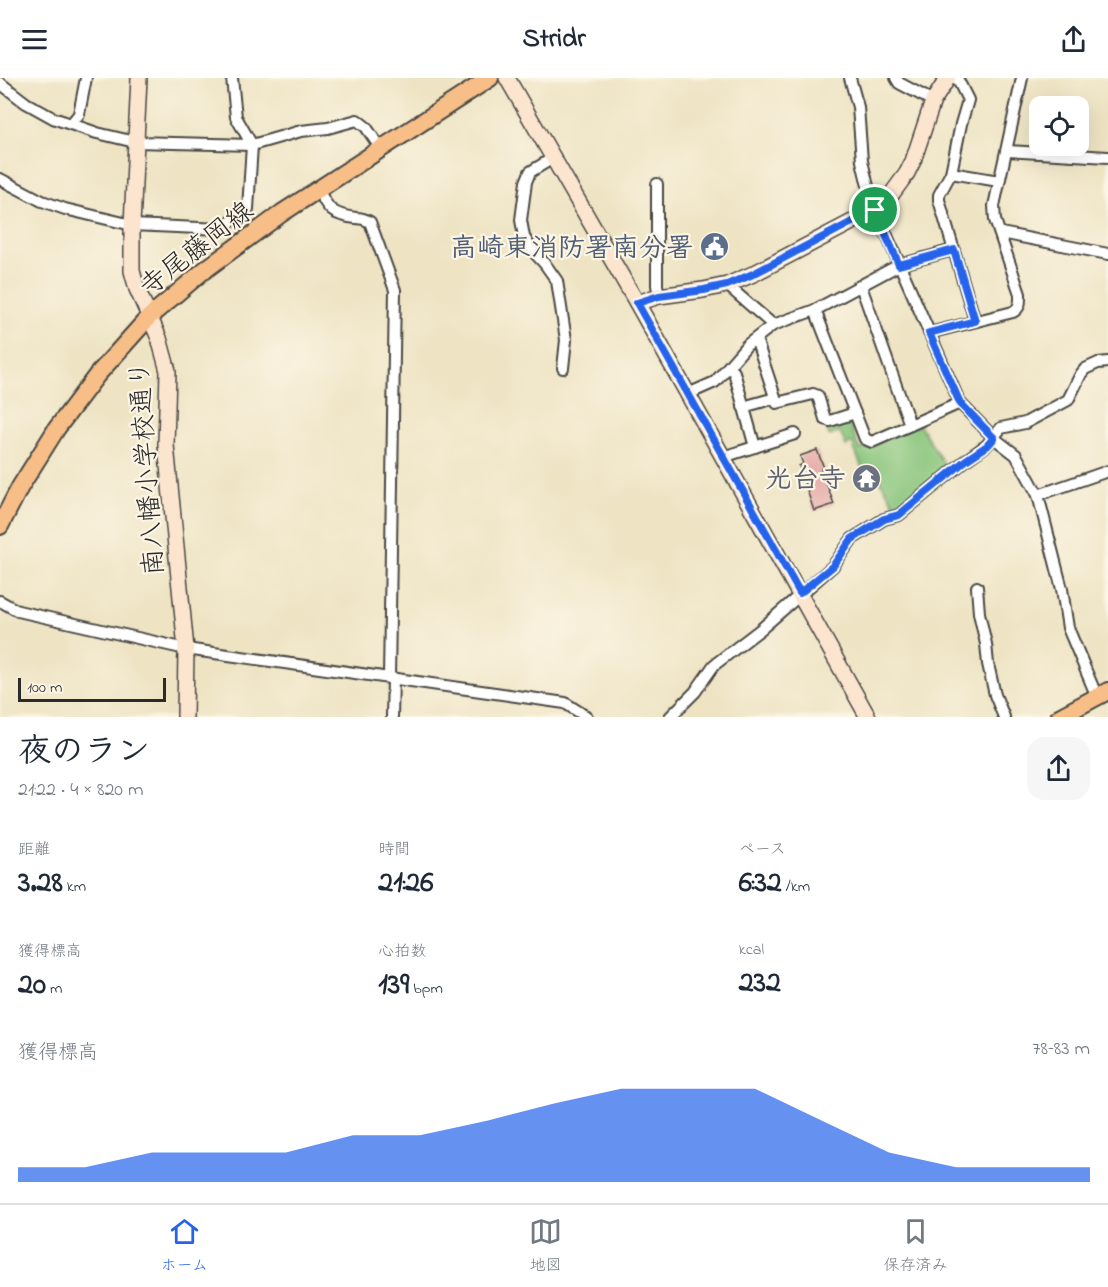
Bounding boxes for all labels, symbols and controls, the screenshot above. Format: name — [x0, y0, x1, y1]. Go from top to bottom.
text: Stridr — [522, 20, 586, 59]
icon: menu — [18, 23, 51, 56]
icon: share — [1057, 23, 1090, 56]
map controls — [1029, 96, 1089, 156]
button: locate — [1029, 96, 1089, 156]
pin — [849, 184, 900, 235]
street label: 寺尾藤岡線 — [132, 193, 263, 307]
icon: arrive — [858, 193, 891, 226]
place label: 高崎東消防署南分署 — [450, 230, 693, 269]
public building icon: 高崎東消防署南分署 — [698, 231, 730, 263]
street label: 南八幡小学校通り — [122, 359, 175, 577]
place label: 光台寺 — [765, 461, 846, 500]
temple icon: 光台寺 — [851, 462, 883, 494]
scale bar — [18, 675, 166, 702]
text: 100 m — [27, 676, 62, 700]
text: 夜のラン — [18, 729, 150, 777]
button: share — [1027, 737, 1090, 800]
text: 21:22 · 4 × 820 m — [18, 776, 144, 805]
text: 距離 — [18, 838, 50, 862]
text: 時間 — [378, 838, 410, 862]
text: ペース — [739, 838, 786, 862]
text: 3.28 — [18, 862, 63, 906]
text: 21:26 — [378, 862, 433, 906]
text: 6:32 — [739, 862, 782, 906]
text: km — [63, 875, 86, 899]
text: /km — [782, 875, 810, 899]
text: kcal — [739, 938, 764, 962]
text: 獲得標高 — [18, 940, 82, 964]
text: 心拍数 — [378, 940, 426, 964]
text: 232 — [739, 962, 781, 1006]
text: 20 — [18, 964, 46, 1008]
text: 139 — [378, 964, 409, 1008]
text: m — [46, 977, 62, 1001]
text: bpm — [409, 977, 443, 1001]
text: 78–83 m — [1032, 1035, 1090, 1064]
text: 獲得標高 — [18, 1039, 98, 1068]
tab: ホーム — [161, 1215, 208, 1278]
tab: 地図 — [529, 1215, 562, 1278]
tab: 保存済み — [883, 1215, 947, 1278]

